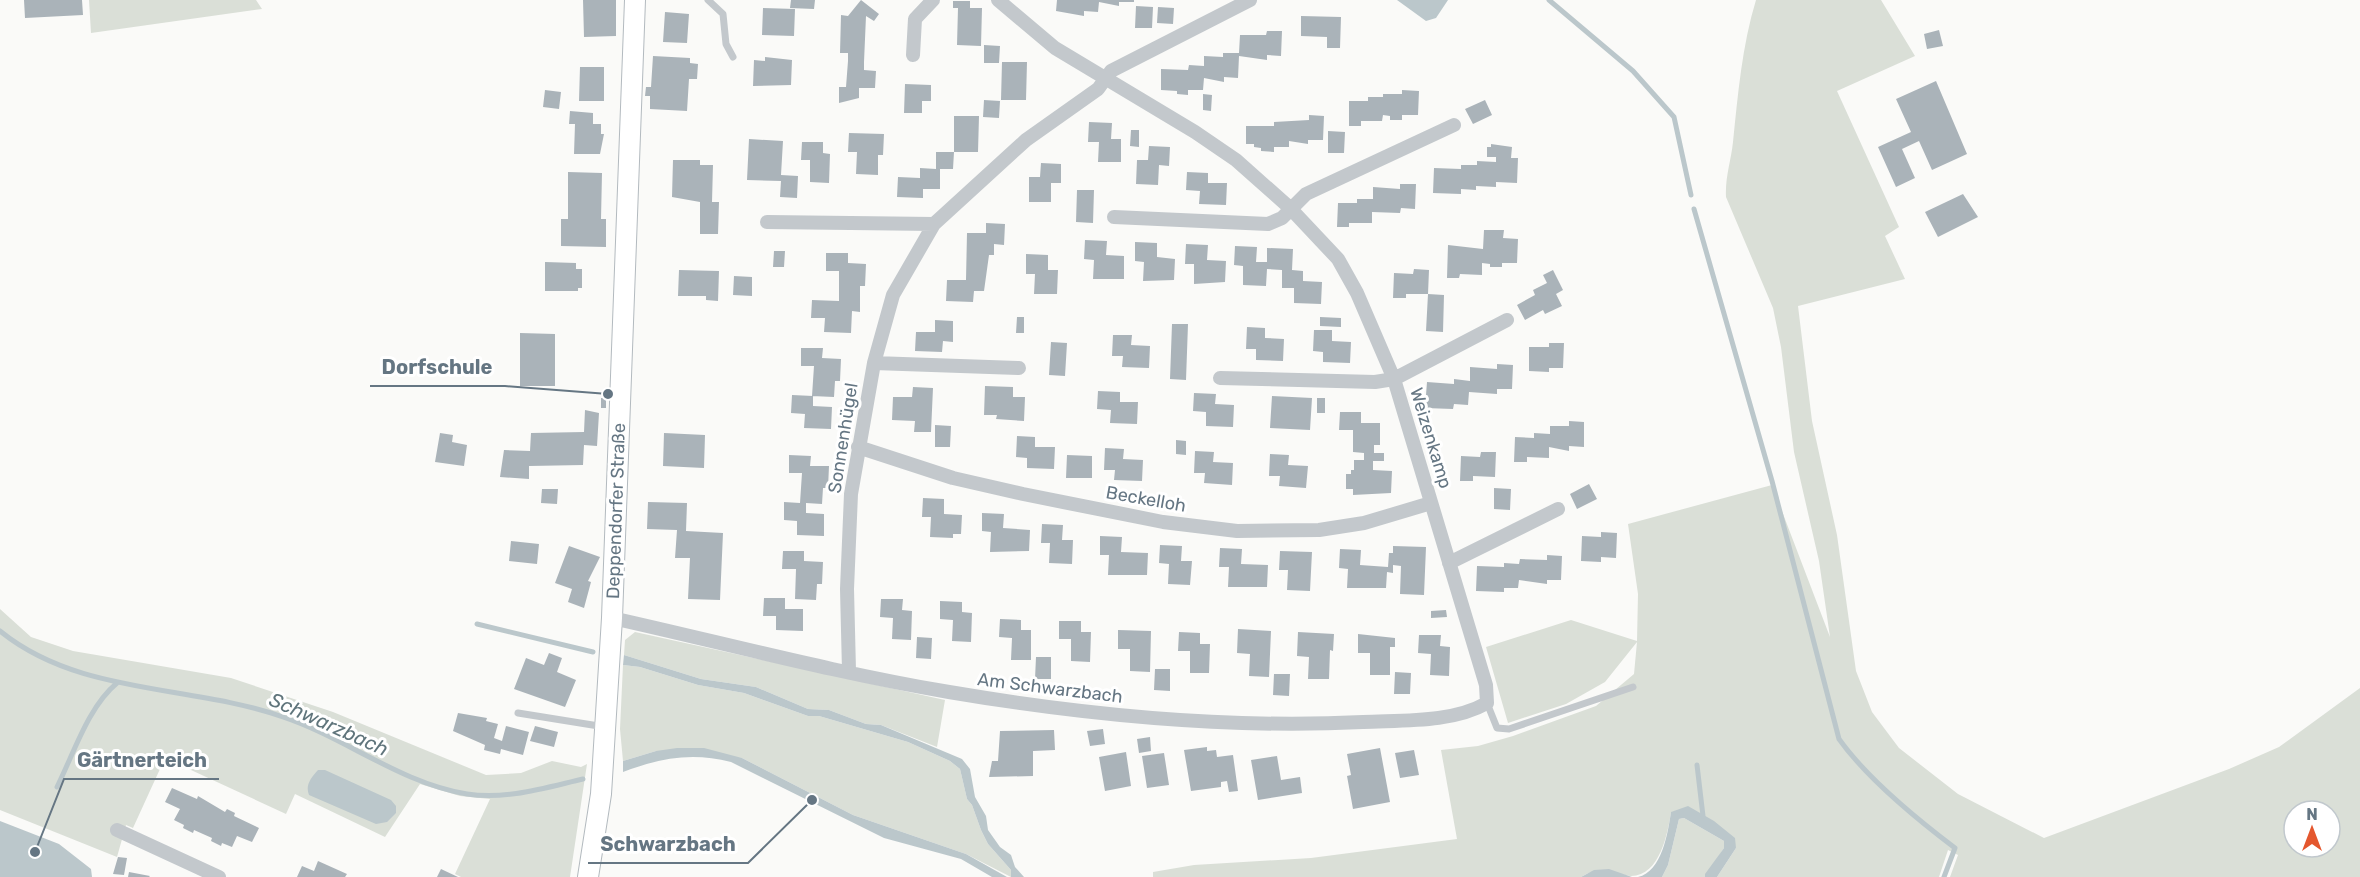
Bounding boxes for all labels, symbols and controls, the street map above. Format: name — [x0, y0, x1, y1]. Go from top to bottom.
callout: Dorfschule — [370, 348, 505, 386]
text: Dorfschule — [382, 355, 492, 379]
street label: Sonnenhügel — [823, 381, 863, 495]
street label: Weizenkamp — [1405, 385, 1457, 491]
street label: Deppendorfer Straße — [602, 423, 630, 599]
street label: Beckelloh — [1104, 481, 1188, 517]
street label: Am Schwarzbach — [976, 668, 1124, 708]
water label: Schwarzbach — [266, 687, 392, 761]
callout: Gärtnerteich — [64, 741, 219, 779]
text: Gärtnerteich — [77, 748, 207, 772]
north arrow — [2282, 799, 2342, 859]
text: N — [2306, 805, 2318, 824]
callout: Schwarzbach — [588, 825, 748, 863]
text: Schwarzbach — [600, 832, 736, 856]

